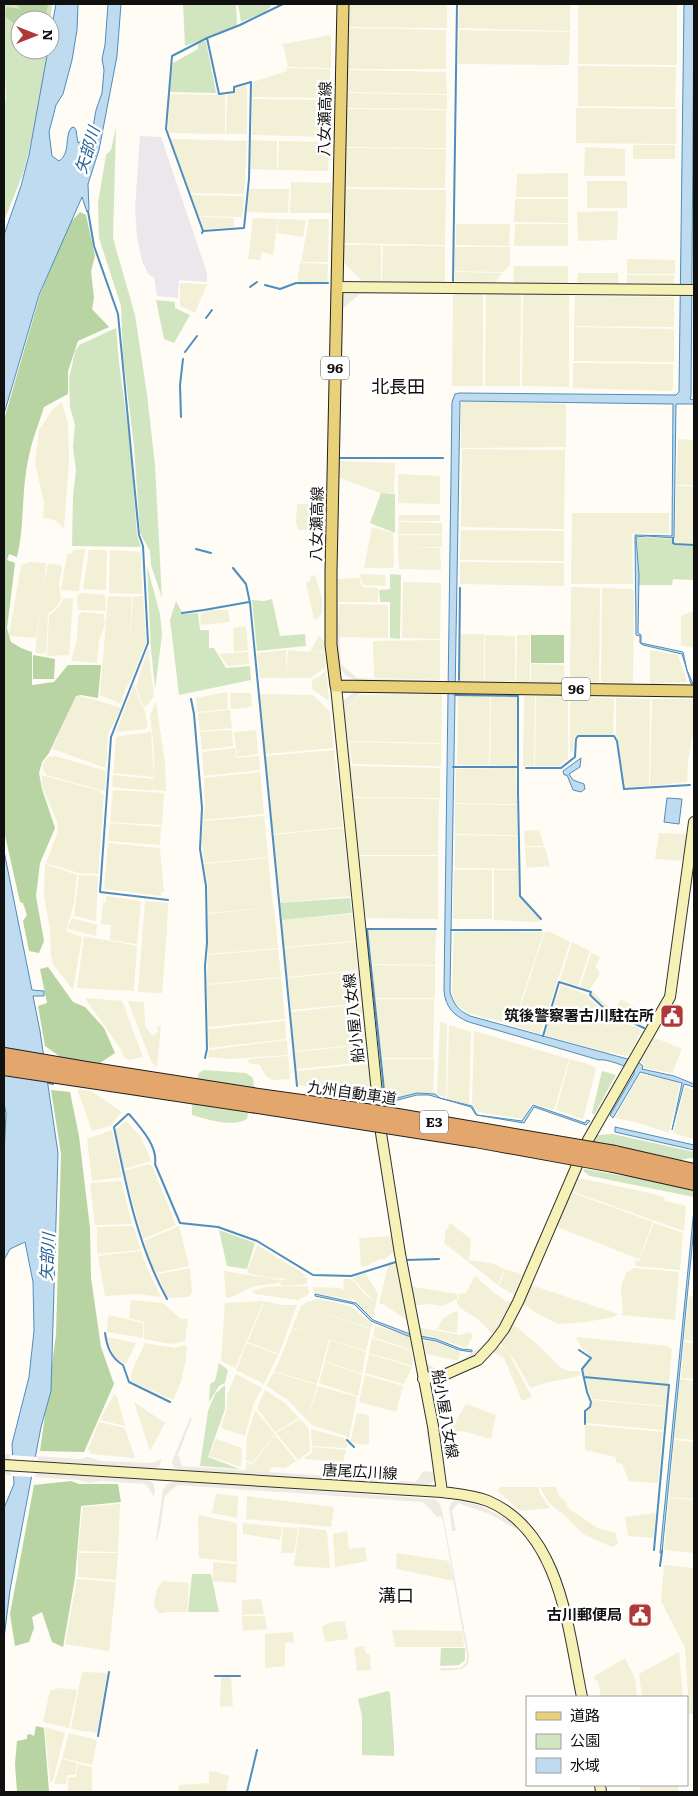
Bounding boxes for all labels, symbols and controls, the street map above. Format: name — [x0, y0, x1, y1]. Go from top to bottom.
north arrow — [10, 10, 60, 60]
text: N — [39, 29, 59, 41]
street label: 八女瀬高線 — [311, 81, 336, 157]
water label: 矢部川 — [68, 121, 105, 176]
road number: 96 — [321, 356, 349, 379]
district label: 北長田 — [371, 372, 425, 399]
street label: 八女瀬高線 — [303, 486, 328, 562]
road number: 96 — [562, 678, 590, 701]
street label: 船小屋八女線 — [336, 972, 369, 1064]
place label: 筑後警察署古川駐在所 — [504, 1003, 654, 1026]
public building icon: 筑後警察署古川駐在所 — [659, 1003, 685, 1029]
street label: 九州自動車道 — [306, 1074, 398, 1109]
road number: E3 — [420, 1110, 448, 1134]
water label: 矢部川 — [33, 1230, 59, 1282]
street label: 船小屋八女線 — [427, 1367, 466, 1460]
street label: 唐尾広川線 — [322, 1457, 398, 1484]
district label: 溝口 — [378, 1581, 414, 1608]
place label: 古川郵便局 — [547, 1602, 622, 1625]
public building icon: 古川郵便局 — [627, 1602, 653, 1628]
legend — [526, 1696, 688, 1786]
text: 道路 — [570, 1703, 600, 1726]
text: 公園 — [570, 1728, 600, 1751]
text: 水域 — [570, 1753, 600, 1776]

